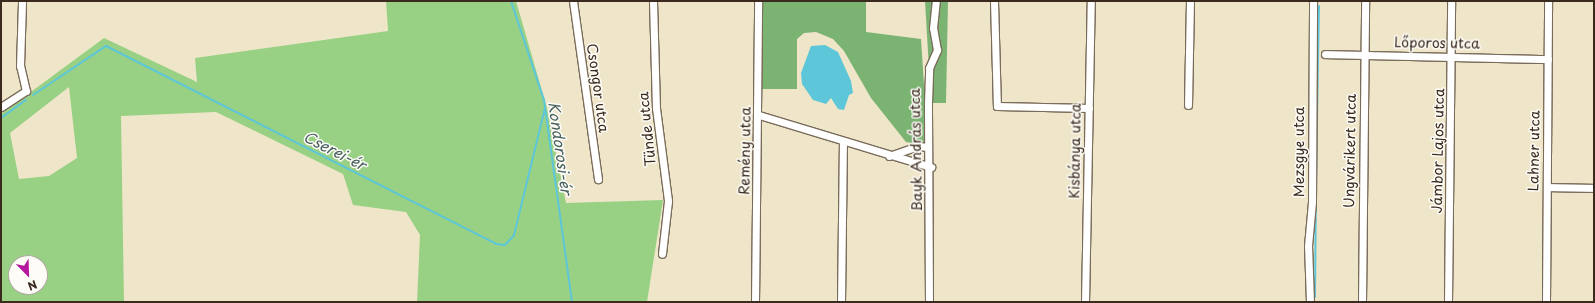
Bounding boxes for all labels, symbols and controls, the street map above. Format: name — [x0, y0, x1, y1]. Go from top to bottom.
street label: Lőporos utca — [1394, 34, 1480, 52]
street label: Csongor utca — [583, 42, 613, 134]
street label: Bayk András utca — [907, 88, 925, 212]
street label: Jámbor Lajos utca — [1429, 89, 1447, 213]
street label: Tünde utca — [635, 91, 659, 167]
street label: Ungvárikert utca — [1341, 94, 1359, 208]
water label: Kondorosi-ér — [546, 100, 576, 196]
street label: Kisbánya utca — [1066, 103, 1084, 199]
street label: Mezsgye utca — [1291, 106, 1307, 198]
street label: Remény utca — [736, 107, 754, 195]
street label: Lahner utca — [1525, 110, 1543, 192]
water label: Cserei-ér — [301, 127, 369, 173]
north arrow — [8, 255, 48, 295]
text: N — [25, 276, 40, 295]

